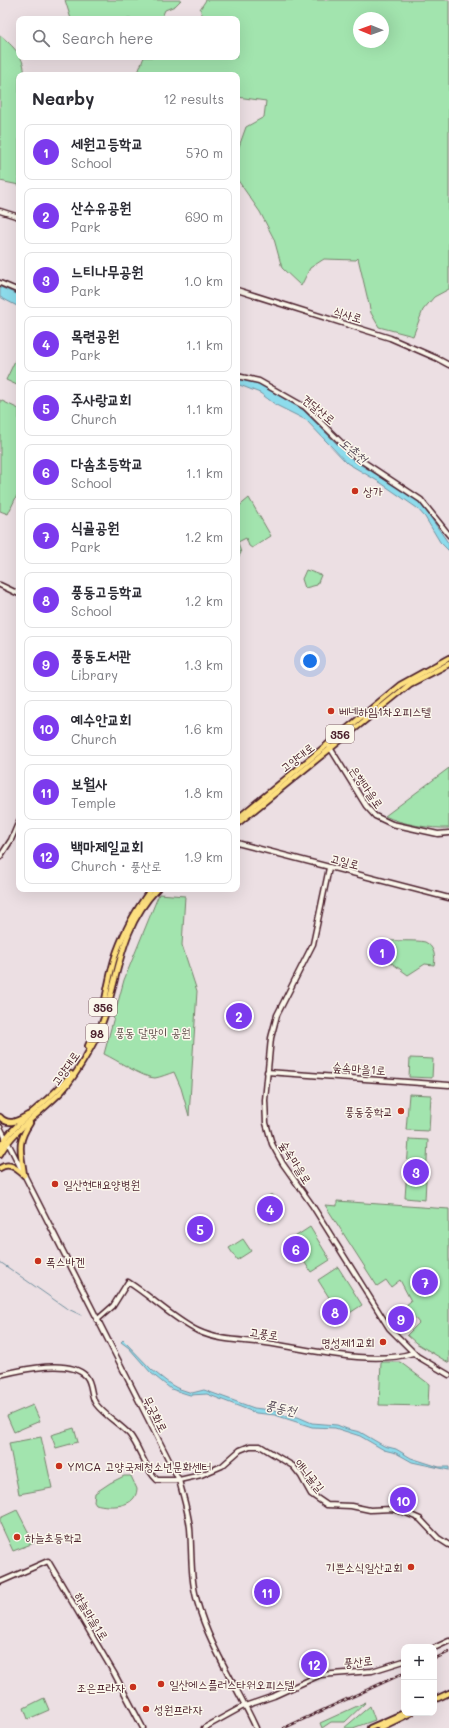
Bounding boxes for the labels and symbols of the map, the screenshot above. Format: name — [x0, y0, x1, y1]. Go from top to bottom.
north arrow — [353, 12, 389, 48]
street label: 식사로 — [332, 302, 364, 326]
street label: 견달산로 — [299, 390, 339, 428]
water label: 도촌천 — [337, 433, 373, 468]
place label: 상가 — [363, 483, 383, 499]
marker: 상가 — [350, 486, 360, 496]
your location — [300, 651, 320, 671]
place label: 베네하임1차오피스텔 — [339, 703, 432, 719]
marker: 베네하임1차오피스텔 — [326, 706, 336, 716]
road number: 356 — [326, 725, 354, 743]
street label: 고양대로 — [277, 739, 317, 775]
street label: 은행마을로 — [347, 763, 387, 811]
street label: 고일로 — [329, 850, 361, 872]
pin: 1 — [369, 937, 395, 967]
road number: 356 — [89, 998, 117, 1016]
pin: 2 — [226, 1001, 252, 1031]
road number: 98 — [86, 1024, 108, 1042]
park label: 풍동 달맞이 공원 — [115, 1024, 191, 1040]
street label: 고양대로 — [47, 1048, 83, 1088]
street label: 숲속마을1로 — [332, 1058, 386, 1078]
place label: 풍동중학교 — [345, 1103, 393, 1119]
marker: 풍동중학교 — [396, 1106, 406, 1116]
street label: 숲속마을로 — [276, 1137, 316, 1187]
pin: 3 — [403, 1157, 429, 1187]
place label: 일산현대요양병원 — [63, 1176, 140, 1192]
marker: 일산현대요양병원 — [50, 1179, 60, 1189]
pin: 4 — [257, 1194, 283, 1224]
pin: 5 — [187, 1214, 213, 1244]
pin: 6 — [283, 1234, 309, 1264]
place label: 폭스바겐 — [46, 1253, 85, 1269]
marker: 폭스바겐 — [33, 1256, 43, 1266]
pin: 7 — [412, 1267, 438, 1297]
pin: 8 — [322, 1297, 348, 1327]
pin: 9 — [388, 1304, 414, 1334]
street label: 고풍로 — [249, 1323, 279, 1343]
place label: 명성제1교회 — [321, 1334, 375, 1350]
marker: 명성제1교회 — [378, 1337, 388, 1347]
street label: 무궁화로 — [140, 1393, 172, 1435]
water label: 풍동천 — [264, 1395, 300, 1419]
street label: 애니골길 — [292, 1455, 329, 1495]
place label: YMCA 고양국제청소년문화센터 — [67, 1458, 211, 1474]
marker: YMCA 고양국제청소년문화센터 — [54, 1461, 64, 1471]
pin: 10 — [390, 1485, 416, 1515]
place label: 하늘초등학교 — [25, 1529, 83, 1545]
marker: 하늘초등학교 — [12, 1532, 22, 1542]
place label: 기쁜소식일산교회 — [326, 1559, 403, 1575]
marker: 기쁜소식일산교회 — [406, 1562, 416, 1572]
pin: 11 — [254, 1577, 280, 1607]
street label: 하늘마을1로 — [71, 1589, 113, 1643]
pin: 12 — [301, 1649, 327, 1679]
street label: 풍산로 — [343, 1652, 373, 1670]
place label: 일산에스플러스타워오피스텔 — [169, 1676, 295, 1692]
place label: 조은프라자 — [77, 1679, 125, 1695]
marker: 일산에스플러스타워오피스텔 — [156, 1679, 166, 1689]
marker: 조은프라자 — [128, 1682, 138, 1692]
place label: 성원프라자 — [154, 1701, 203, 1717]
marker: 성원프라자 — [141, 1704, 151, 1714]

